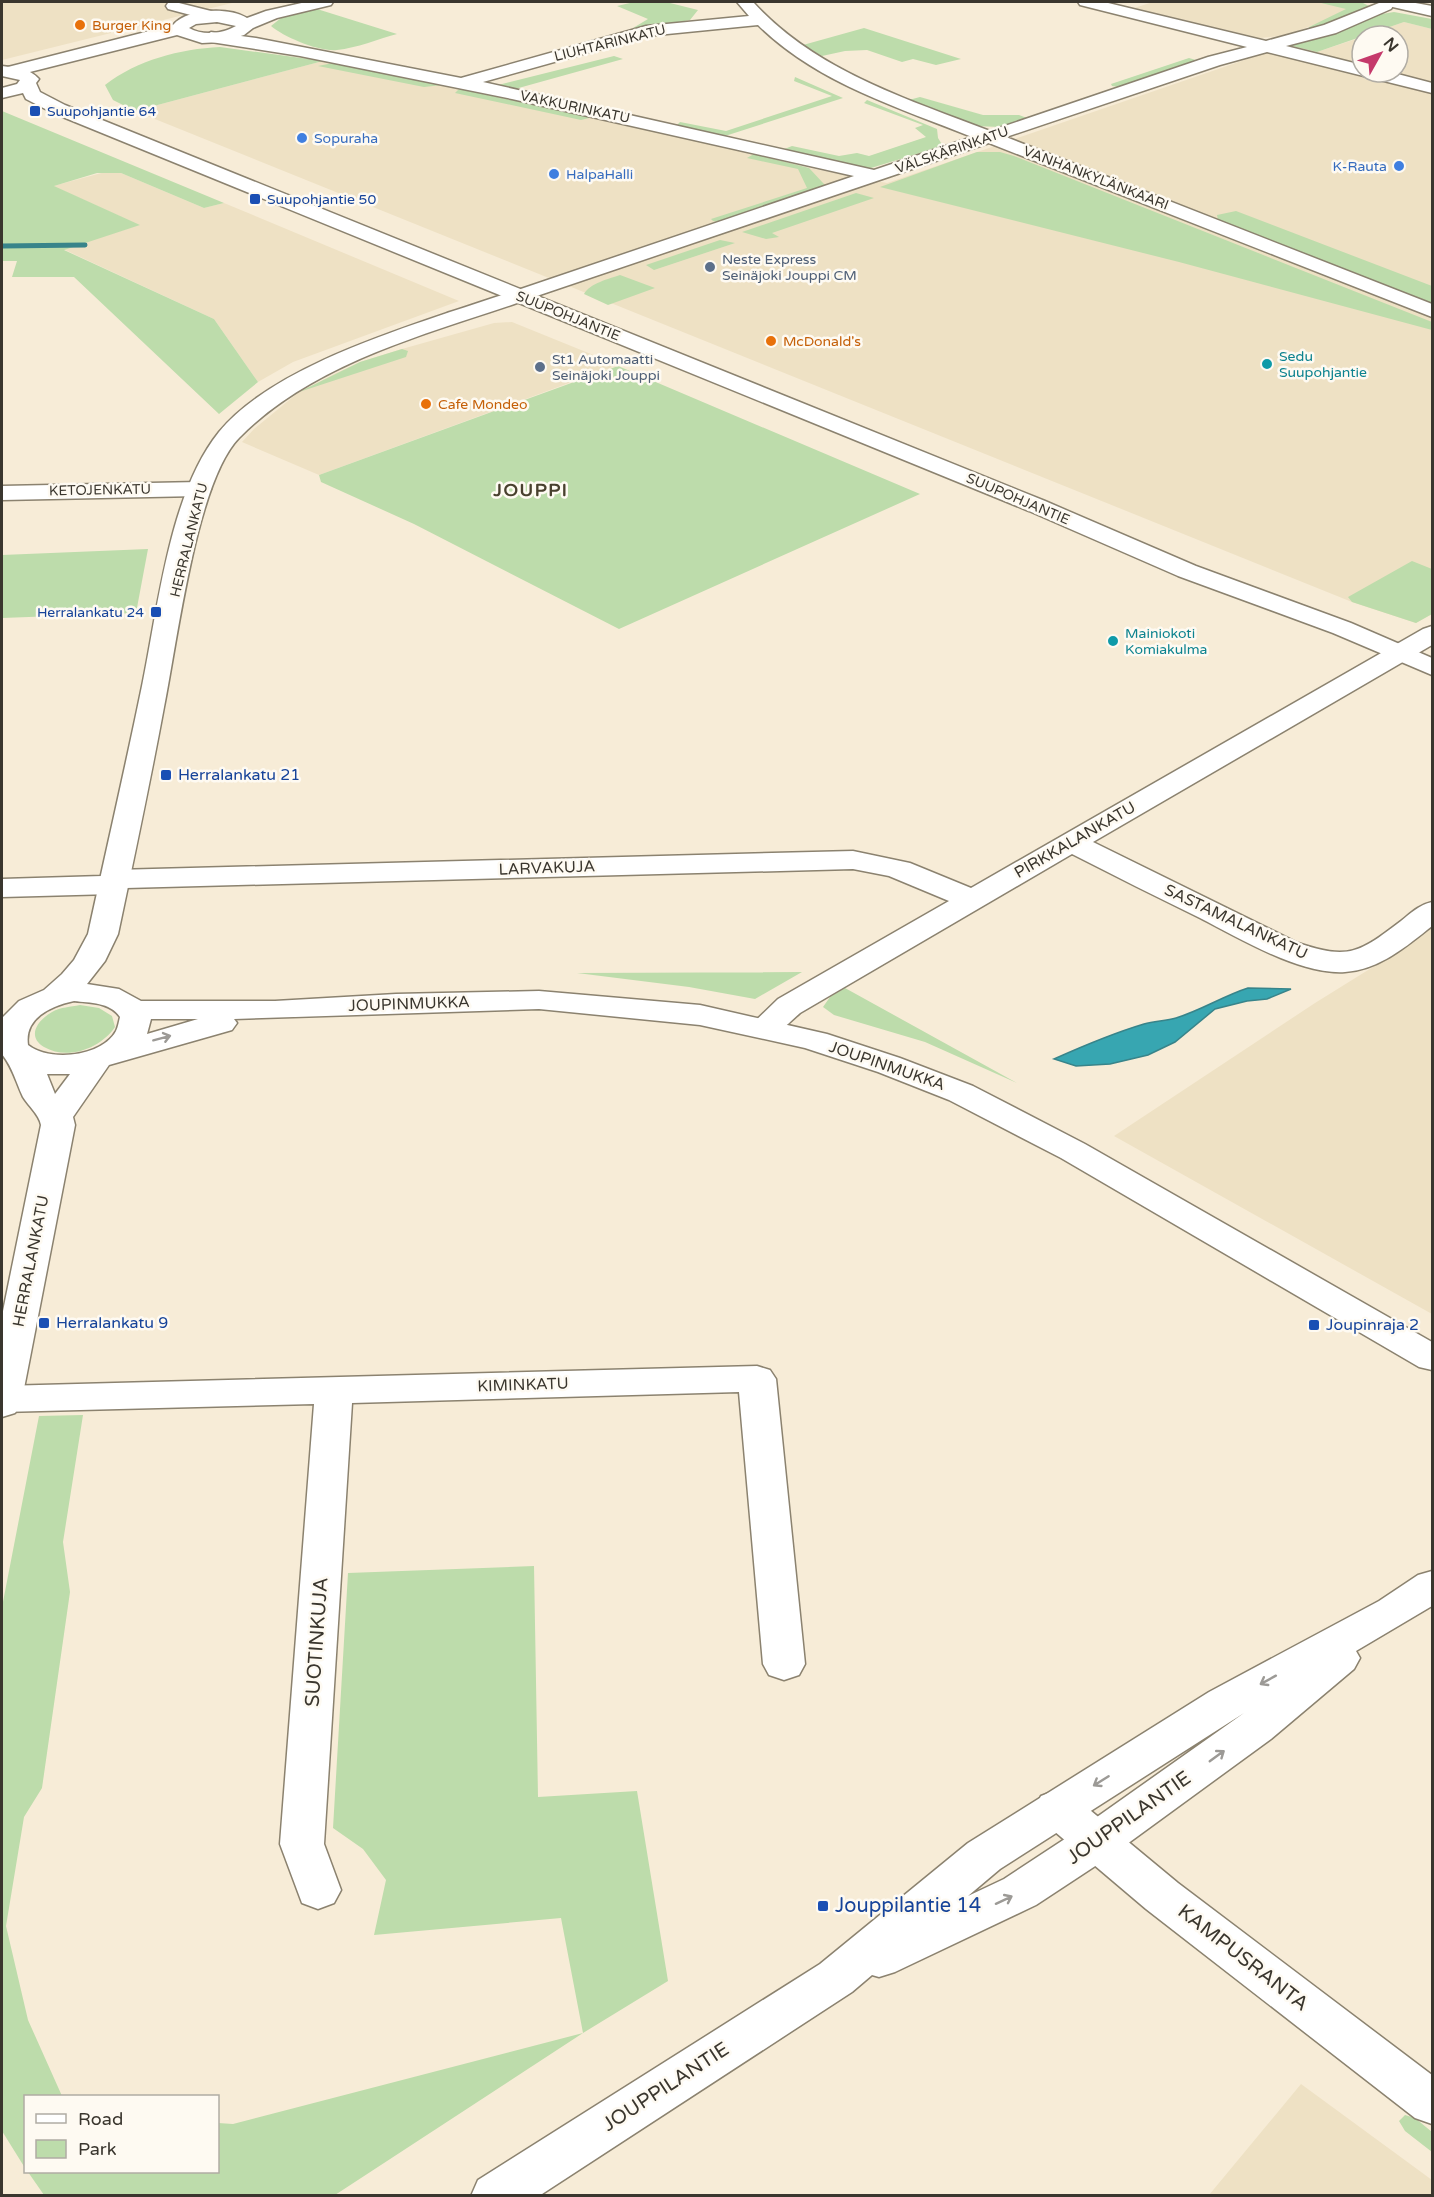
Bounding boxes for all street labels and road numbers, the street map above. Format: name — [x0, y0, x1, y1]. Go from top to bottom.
street label: LIUHTARINKATU — [552, 21, 668, 65]
street label: VAKKURINKATU — [518, 87, 632, 127]
street label: VÄLSKÄRINKATU — [893, 123, 1011, 177]
street label: VANHANKYLÄNKAARI — [1021, 142, 1171, 214]
street label: SUUPOHJANTIE — [513, 287, 623, 345]
street label: SUUPOHJANTIE — [964, 470, 1072, 529]
street label: KETOJENKATU — [49, 481, 151, 499]
street label: HERRALANKATU — [167, 481, 211, 599]
street label: PIRKKALANKATU — [1011, 797, 1139, 883]
street label: LARVAKUJA — [498, 856, 596, 880]
street label: SASTAMALANKATU — [1161, 880, 1311, 964]
street label: JOUPINMUKKA — [348, 992, 470, 1016]
street label: JOUPINMUKKA — [826, 1037, 948, 1095]
street label: HERRALANKATU — [8, 1193, 54, 1329]
street label: KIMINKATU — [477, 1373, 569, 1397]
street label: SUOTINKUJA — [300, 1576, 334, 1708]
street label: JOUPPILANTIE — [1062, 1766, 1196, 1870]
street label: KAMPUSRANTA — [1173, 1900, 1313, 2016]
street label: JOUPPILANTIE — [598, 2037, 734, 2137]

